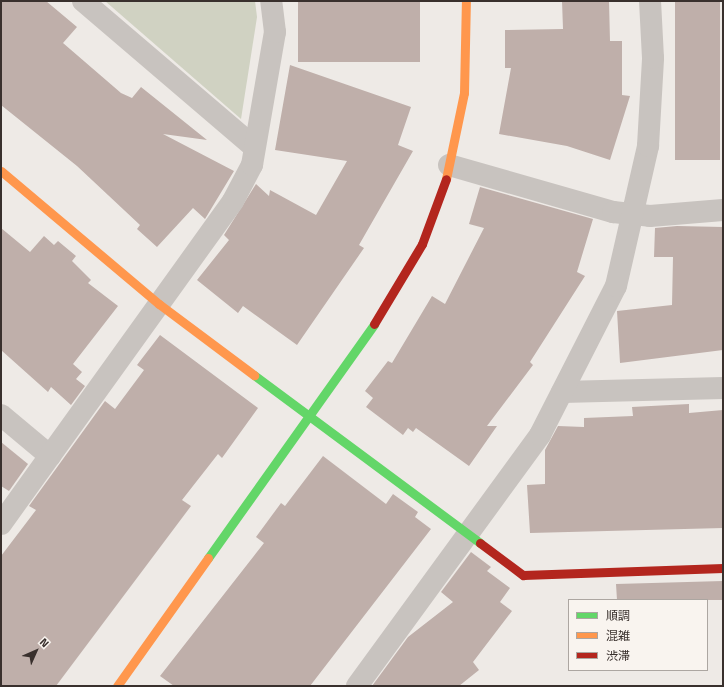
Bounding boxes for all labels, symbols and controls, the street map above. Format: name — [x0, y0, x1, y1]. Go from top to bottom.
legend — [568, 599, 708, 671]
text: 順調 — [606, 606, 630, 625]
text: 混雑 — [606, 626, 630, 645]
north arrow — [16, 631, 56, 671]
text: N — [36, 634, 53, 651]
text: 渋滞 — [606, 646, 630, 665]

